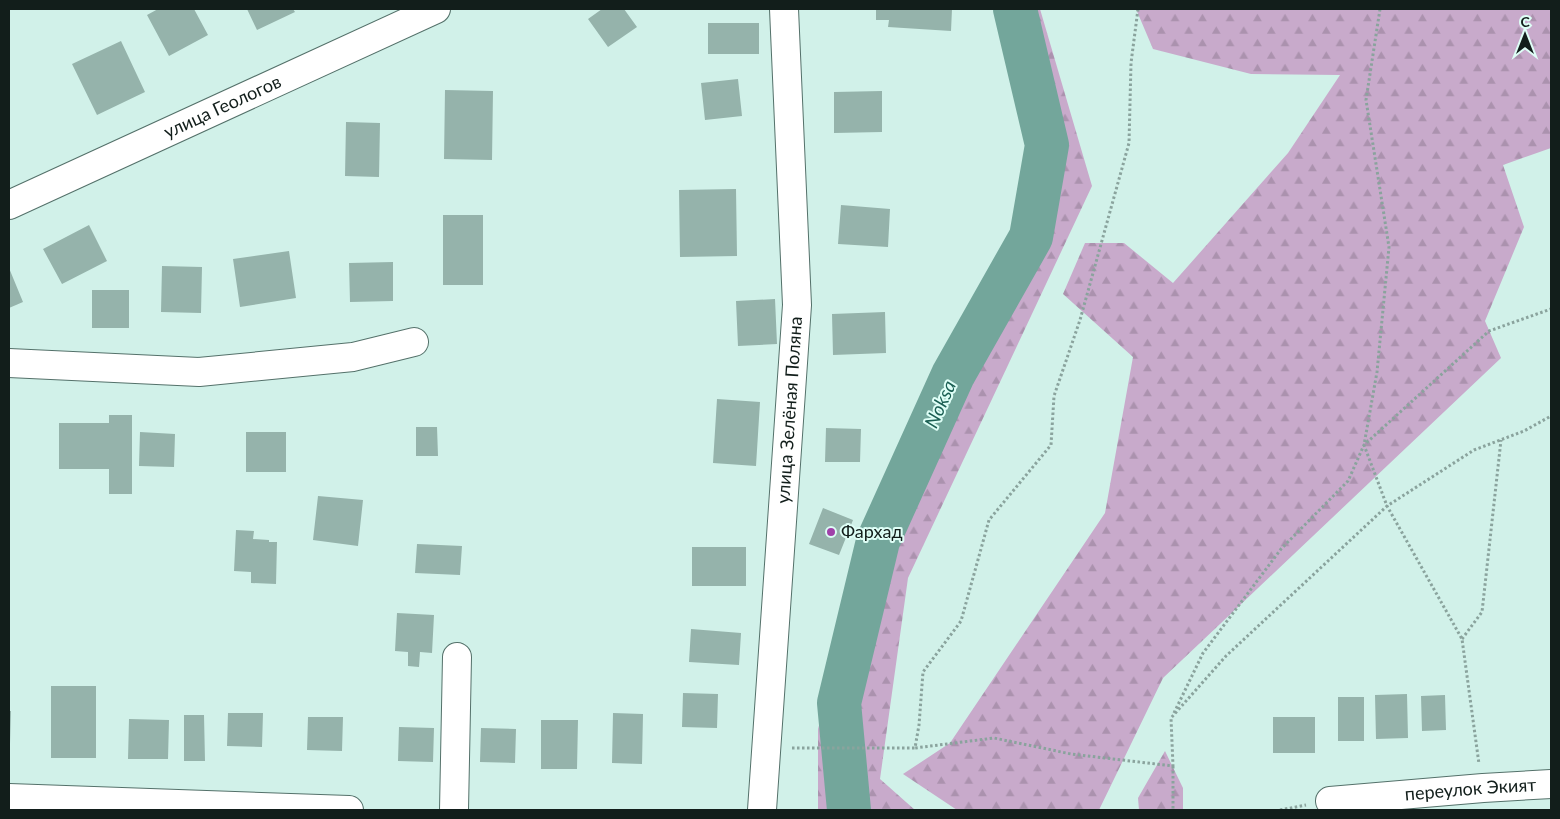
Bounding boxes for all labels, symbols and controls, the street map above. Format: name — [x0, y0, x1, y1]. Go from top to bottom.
north arrow — [1500, 10, 1550, 60]
text: С — [1520, 13, 1530, 30]
street label: улица Геологов — [160, 70, 284, 142]
street label: улица Зелёная Поляна — [771, 316, 806, 504]
water label: Noksa — [919, 377, 960, 431]
place label: Фархад — [841, 520, 903, 542]
marker: Фархад — [825, 526, 837, 538]
street label: переулок Экият — [1404, 773, 1537, 805]

